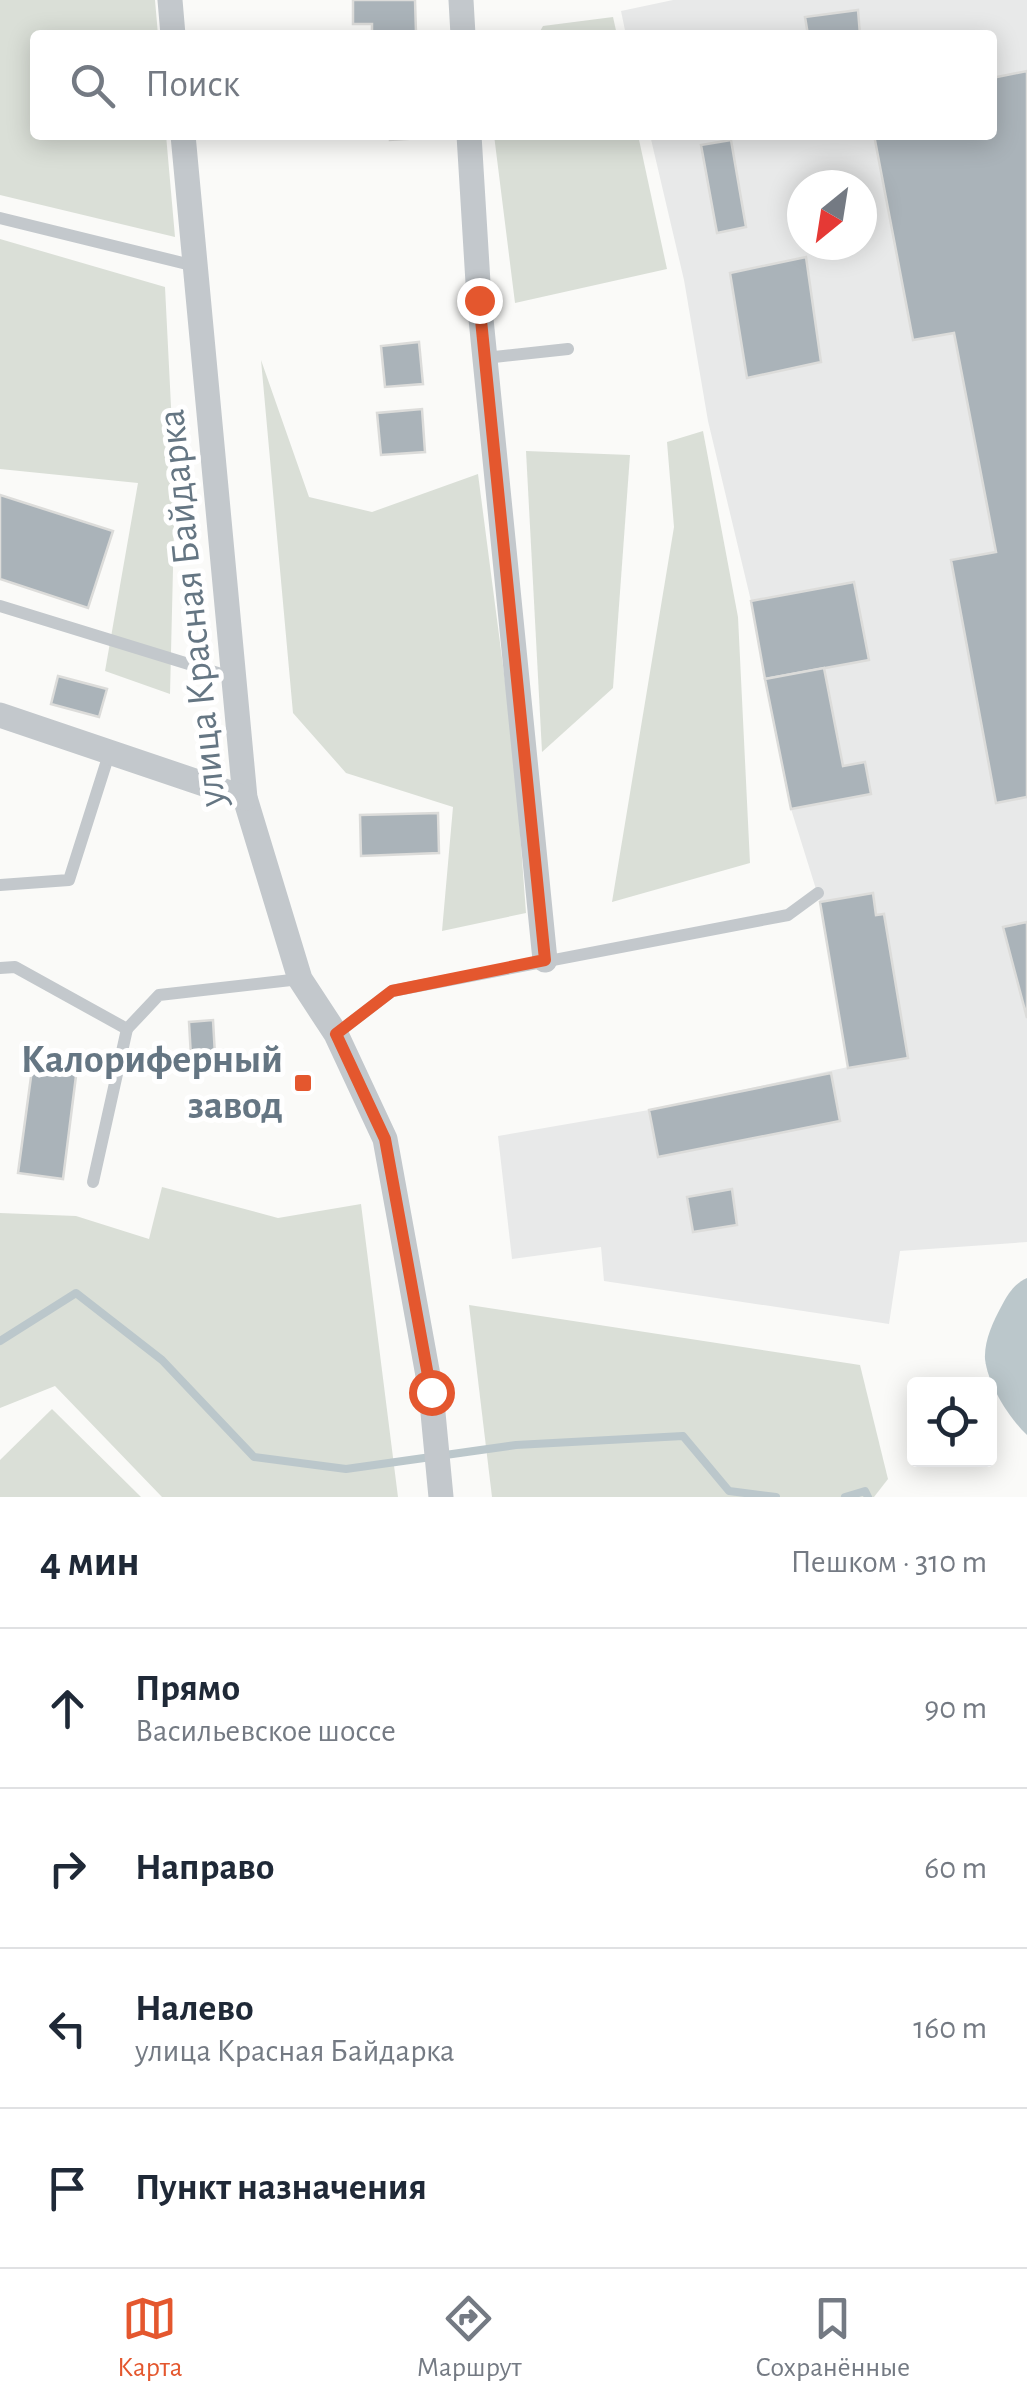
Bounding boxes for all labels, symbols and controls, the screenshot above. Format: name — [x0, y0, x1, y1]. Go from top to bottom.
search box — [30, 30, 997, 140]
icon: search — [65, 58, 120, 113]
text: Поиск — [145, 66, 240, 104]
north arrow — [787, 170, 877, 260]
route end — [457, 278, 503, 324]
street label: улица Красная Байдарка — [151, 407, 233, 810]
place label: Калориферный завод — [21, 1040, 283, 1126]
marker: Калориферный завод — [292, 1072, 314, 1094]
route start — [409, 1370, 455, 1416]
map controls — [907, 1377, 997, 1467]
button: locate — [907, 1377, 997, 1467]
text: 4 мин — [40, 1541, 140, 1583]
text: Пешком · 310 m — [790, 1546, 987, 1578]
text: Прямо — [135, 1670, 240, 1708]
icon: ahead — [40, 1681, 95, 1736]
text: 90 m — [924, 1692, 987, 1724]
text: Васильевское шоссе — [135, 1715, 396, 1747]
icon: right — [40, 1841, 95, 1896]
text: Направо — [135, 1849, 274, 1887]
text: 60 m — [924, 1852, 987, 1884]
text: Налево — [135, 1990, 254, 2028]
icon: left — [40, 2001, 95, 2056]
text: 160 m — [913, 2012, 987, 2044]
text: улица Красная Байдарка — [135, 2035, 455, 2067]
icon: arrive — [40, 2161, 95, 2216]
text: Пункт назначения — [135, 2169, 427, 2207]
tab: Карта — [117, 2291, 183, 2385]
tab: Маршрут — [416, 2291, 522, 2385]
tab: Сохранённые — [755, 2291, 910, 2385]

